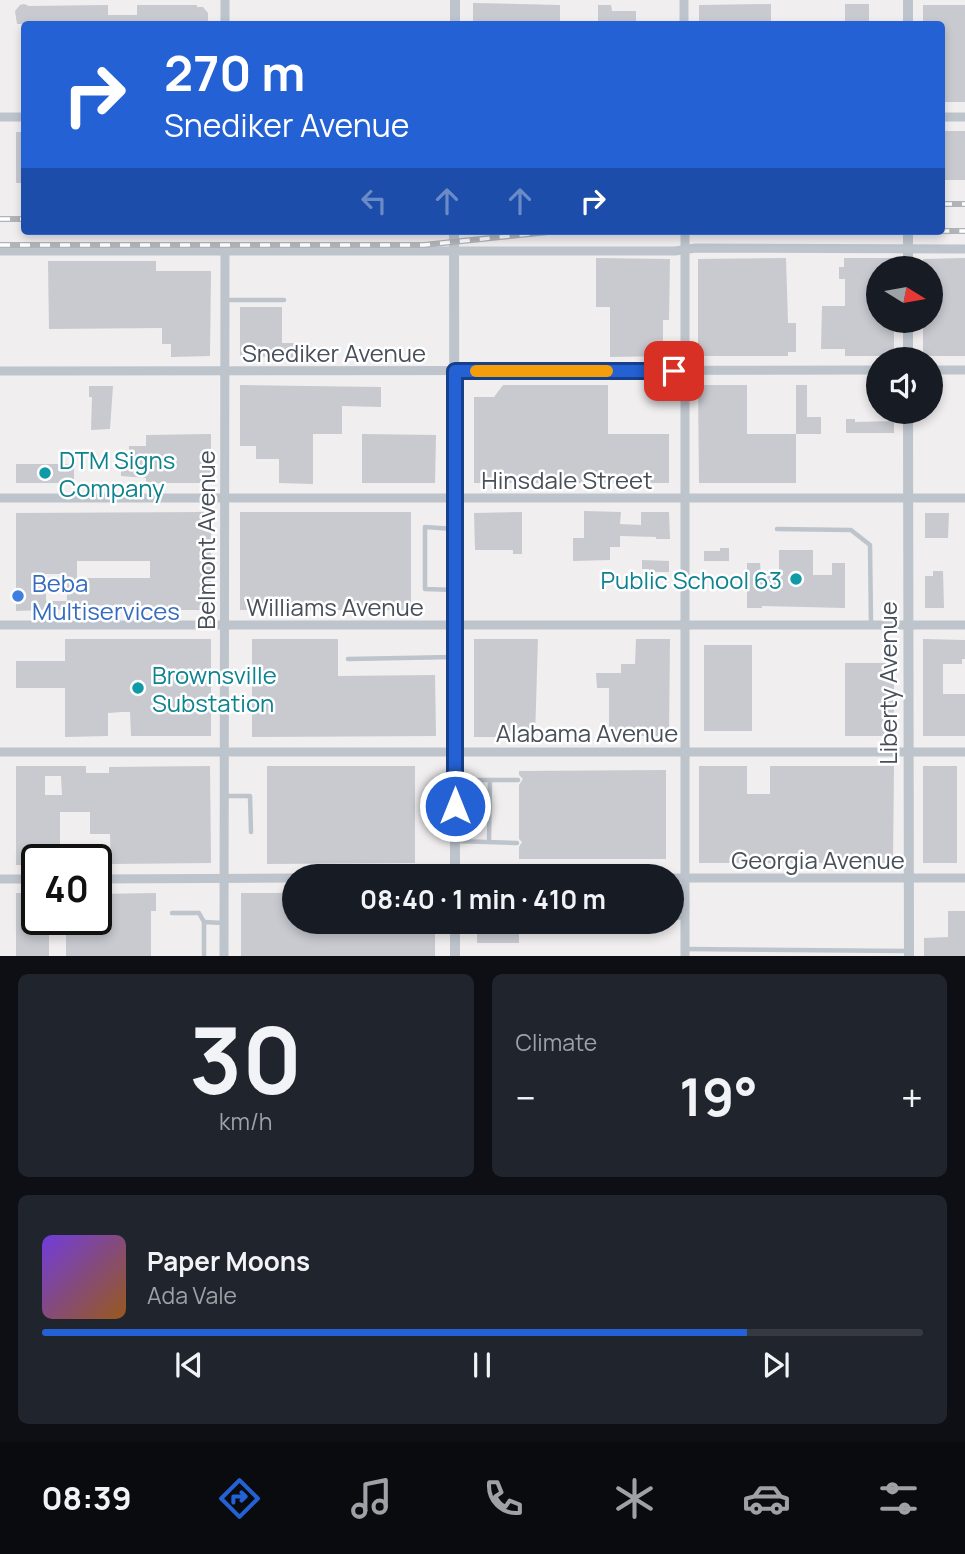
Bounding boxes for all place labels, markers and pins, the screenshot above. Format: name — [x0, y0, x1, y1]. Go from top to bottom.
pin — [644, 341, 704, 401]
place label: DTM Signs Company — [59, 443, 175, 504]
marker: DTM Signs Company — [37, 465, 53, 481]
place label: Public School 63 — [600, 563, 782, 596]
place label: Beba Multiservices — [32, 566, 180, 627]
marker: Public School 63 — [788, 571, 804, 587]
marker: Beba Multiservices — [10, 588, 26, 604]
place label: Brownsville Substation — [152, 658, 277, 719]
marker: Brownsville Substation — [130, 680, 146, 696]

